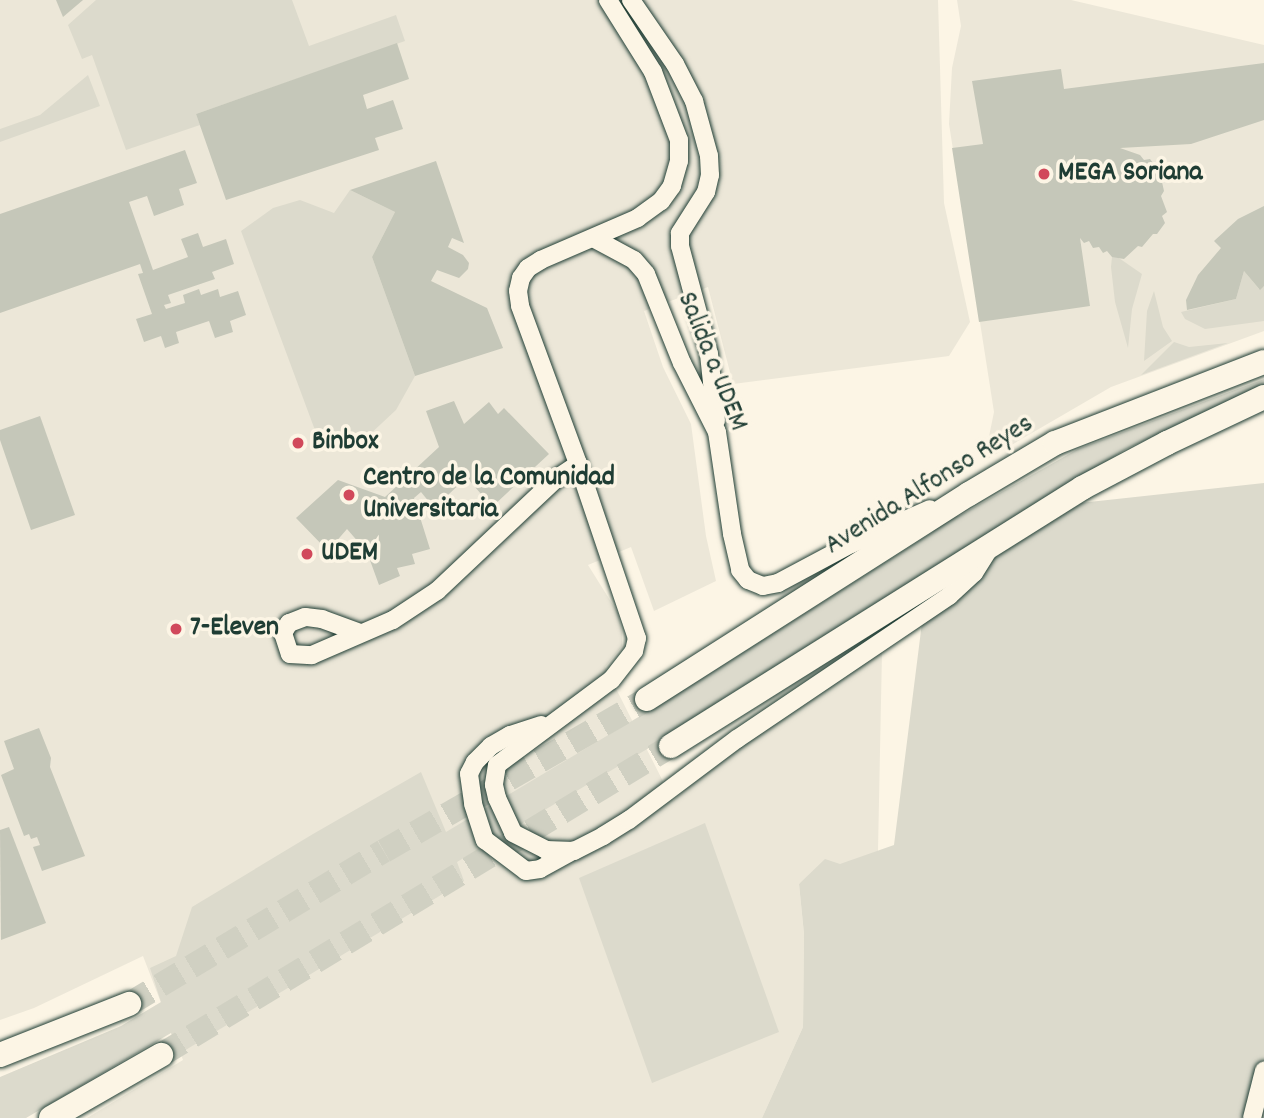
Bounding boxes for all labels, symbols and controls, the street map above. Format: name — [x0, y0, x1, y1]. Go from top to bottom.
place label: MEGA Soriana — [1058, 157, 1202, 191]
marker: MEGA Soriana — [1036, 166, 1052, 182]
street label: Salida a UDEM — [668, 288, 754, 436]
street label: Avenida Alfonso Reyes — [820, 408, 1040, 564]
place label: Binbox — [312, 426, 378, 460]
marker: Binbox — [290, 435, 306, 451]
place label: Centro de la Comunidad Universitaria — [363, 462, 615, 528]
marker: Centro de la Comunidad Universitaria — [341, 487, 357, 503]
place label: UDEM — [321, 537, 378, 571]
marker: UDEM — [299, 546, 315, 562]
place label: 7-Eleven — [190, 612, 279, 646]
marker: 7-Eleven — [168, 621, 184, 637]

